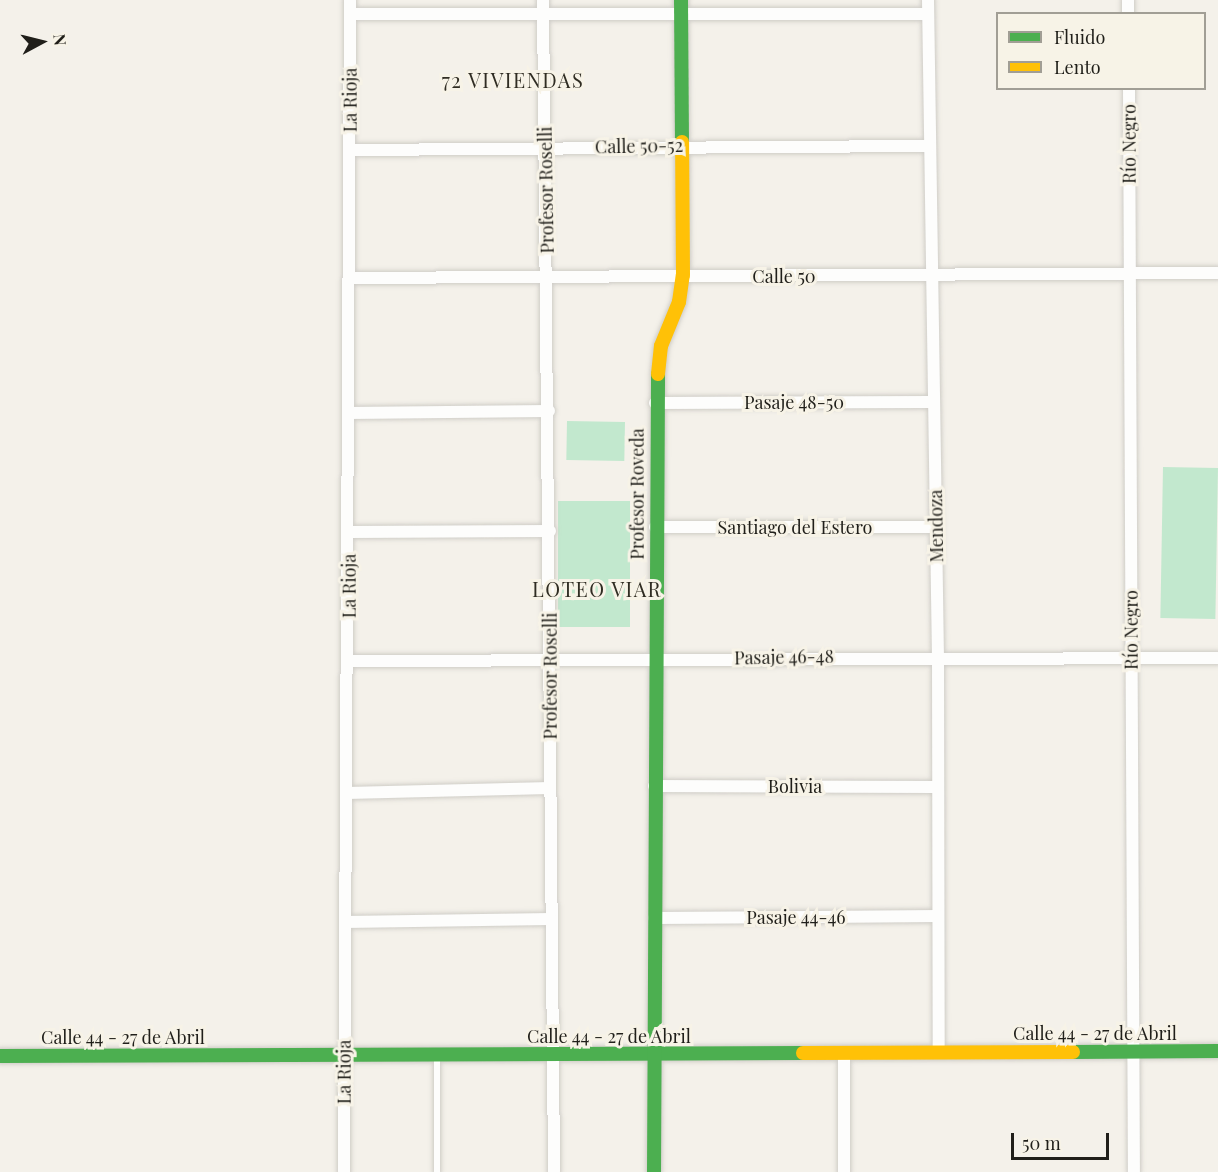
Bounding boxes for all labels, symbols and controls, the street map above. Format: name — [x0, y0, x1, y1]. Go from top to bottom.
north arrow — [12, 12, 72, 72]
legend — [996, 12, 1206, 90]
text: Fluido — [1054, 25, 1105, 49]
text: N — [49, 33, 71, 47]
text: Lento — [1054, 55, 1101, 79]
district label: 72 VIVIENDAS — [441, 67, 585, 91]
street label: La Rioja — [339, 68, 361, 132]
street label: Río Negro — [1118, 104, 1140, 184]
street label: Profesor Roselli — [534, 126, 558, 254]
street label: Calle 50-52 — [595, 134, 683, 158]
street label: Calle 50 — [752, 265, 816, 287]
street label: Pasaje 48-50 — [744, 391, 844, 413]
street label: Profesor Roveda — [626, 428, 648, 560]
street label: Mendoza — [925, 489, 947, 563]
street label: Santiago del Estero — [718, 516, 872, 538]
street label: La Rioja — [338, 554, 360, 618]
district label: LOTEO VIAR — [532, 576, 662, 600]
street label: Río Negro — [1120, 590, 1142, 670]
street label: Profesor Roselli — [539, 612, 561, 740]
street label: Pasaje 46-48 — [734, 645, 834, 669]
street label: Bolivia — [768, 775, 822, 797]
street label: Pasaje 44-46 — [746, 906, 846, 928]
street label: Calle 44 - 27 de Abril — [1012, 1022, 1178, 1044]
street label: Calle 44 - 27 de Abril — [526, 1025, 692, 1047]
street label: Calle 44 - 27 de Abril — [40, 1026, 206, 1048]
street label: La Rioja — [333, 1040, 355, 1104]
scale bar — [1014, 1121, 1112, 1159]
text: 50 m — [1022, 1131, 1061, 1155]

